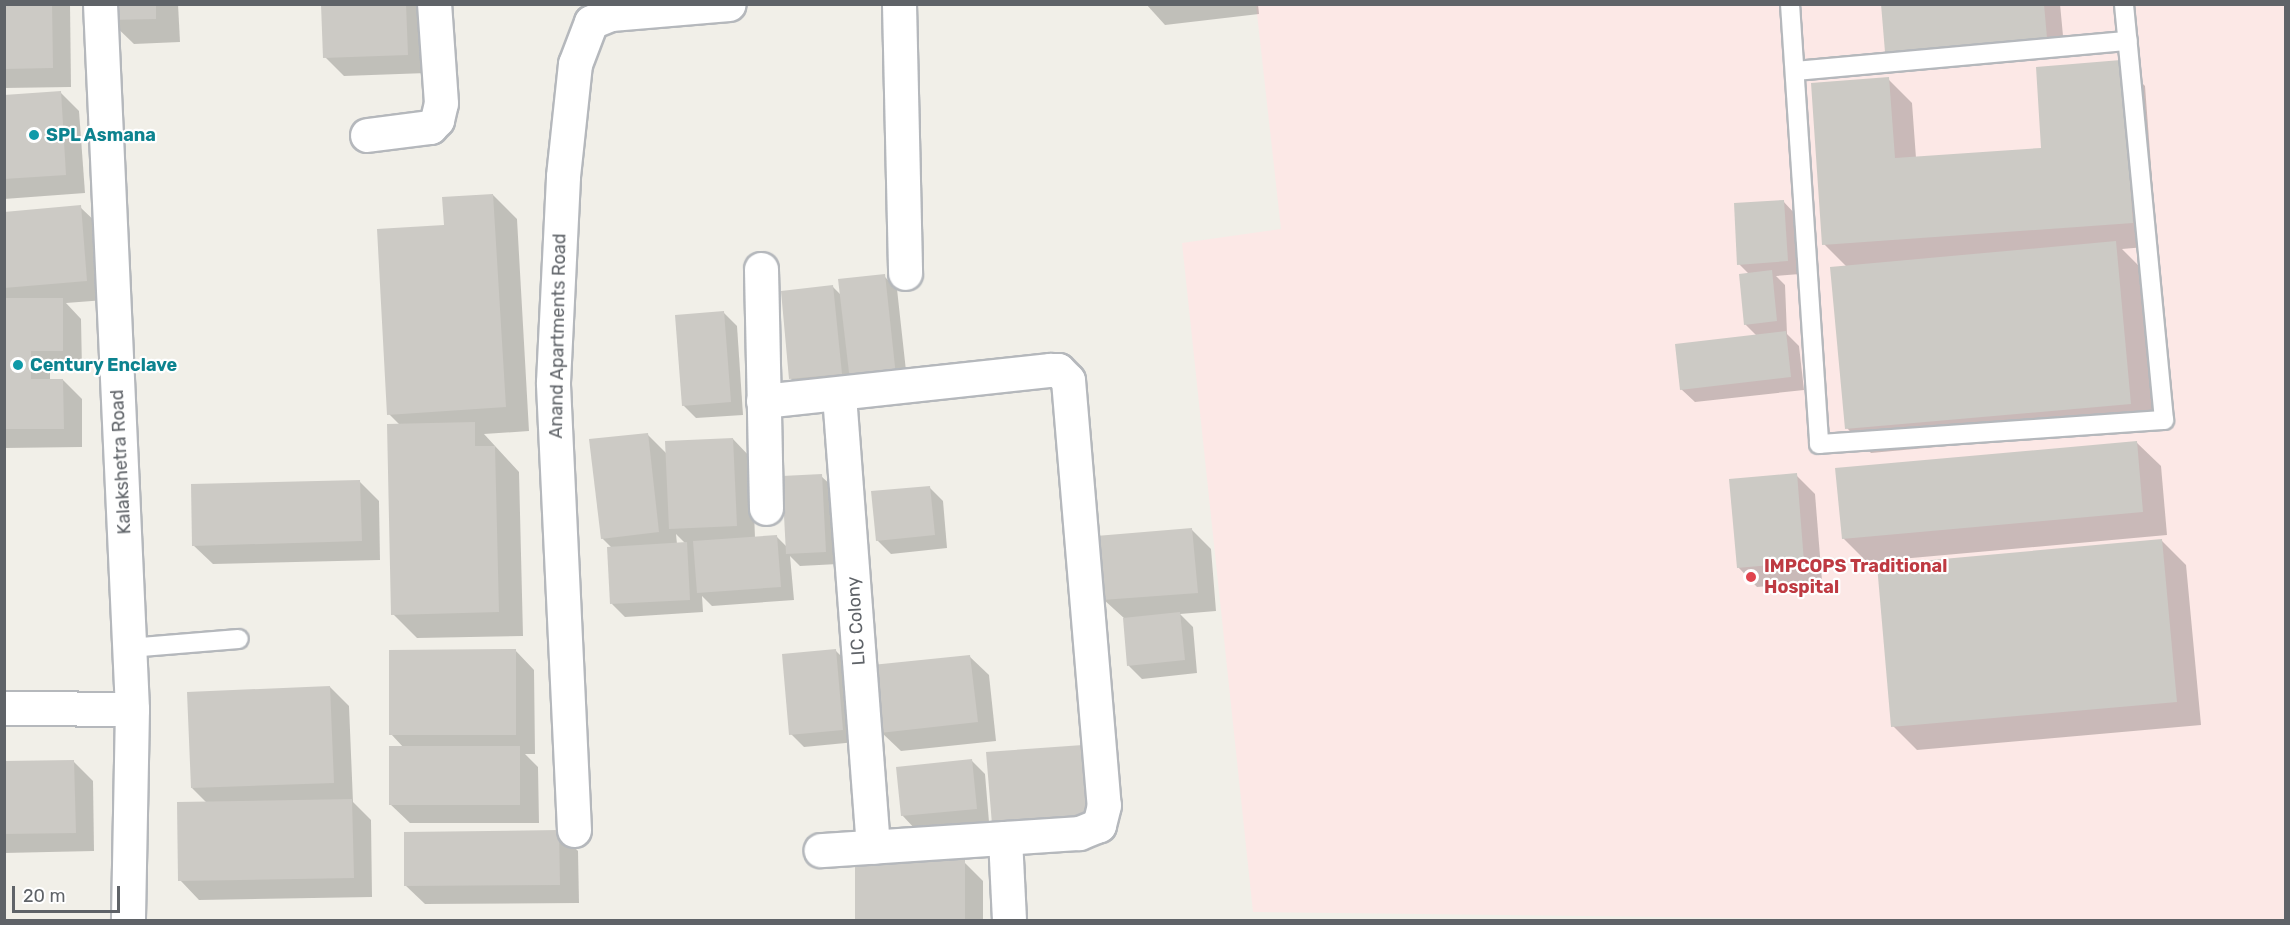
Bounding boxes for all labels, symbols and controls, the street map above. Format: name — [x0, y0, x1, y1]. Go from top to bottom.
place label: SPL Asmana — [46, 124, 157, 146]
marker: SPL Asmana — [27, 128, 41, 142]
street label: Anand Apartments Road — [545, 233, 571, 439]
place label: Century Enclave — [30, 354, 178, 376]
marker: Century Enclave — [11, 358, 25, 372]
street label: Kalakshetra Road — [106, 389, 136, 535]
place label: IMPCOPS Traditional Hospital — [1764, 556, 1948, 598]
marker: IMPCOPS Traditional Hospital — [1742, 568, 1760, 586]
street label: LIC Colony — [842, 576, 870, 666]
scale bar — [15, 874, 123, 912]
text: 20 m — [23, 885, 65, 907]

